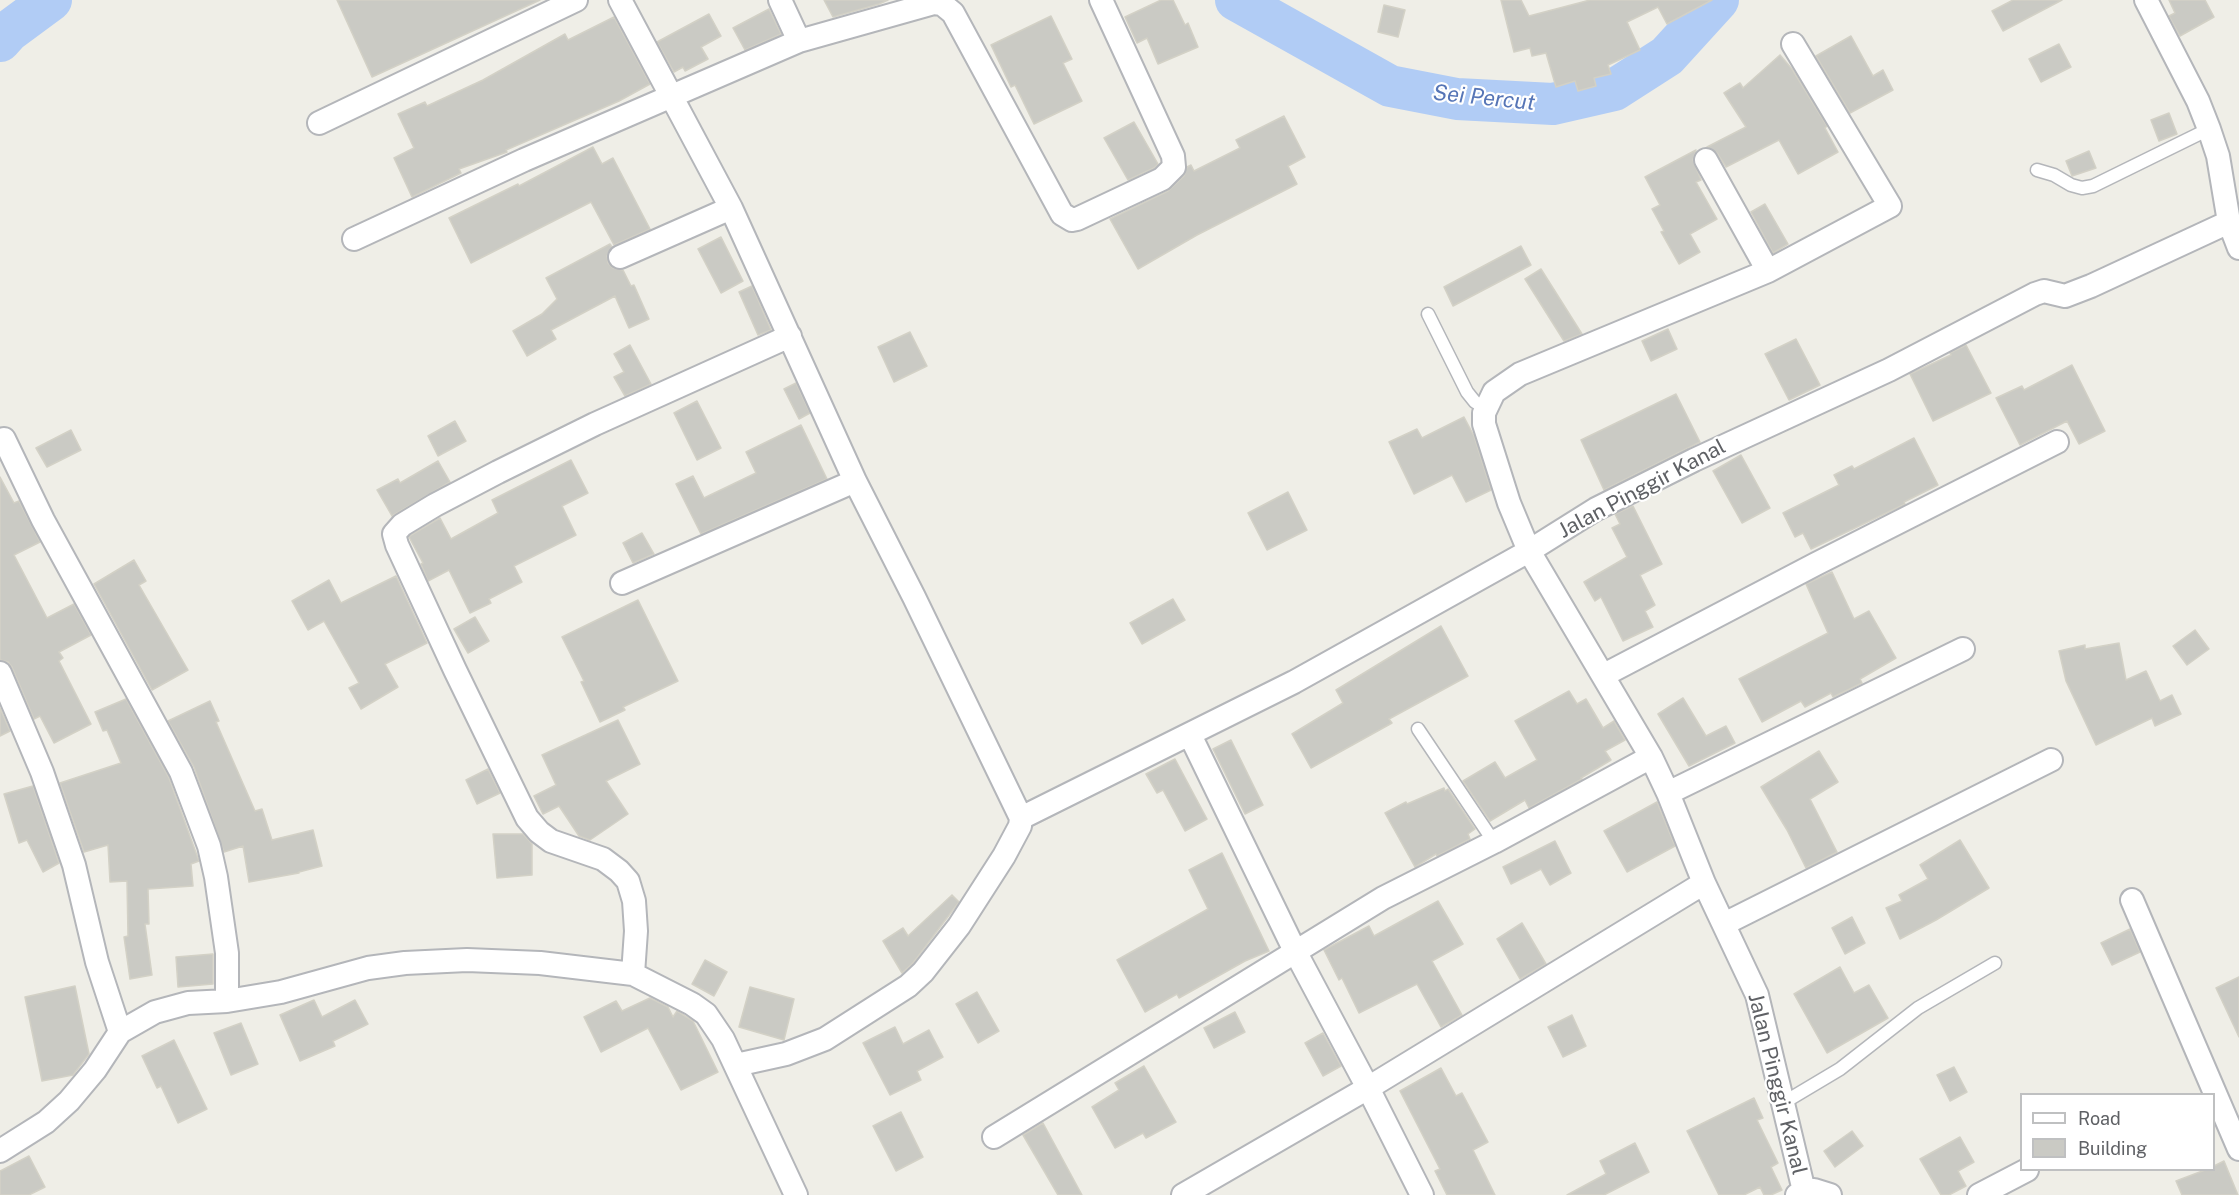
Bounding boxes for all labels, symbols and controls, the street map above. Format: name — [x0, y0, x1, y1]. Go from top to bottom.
water label: Sei Percut — [1432, 80, 1536, 116]
street label: Jalan Pinggir Kanal — [1554, 434, 1730, 544]
street label: Jalan Pinggir Kanal — [1742, 991, 1812, 1177]
legend — [2020, 1093, 2215, 1171]
text: Road — [2078, 1108, 2121, 1129]
text: Building — [2078, 1138, 2147, 1159]

